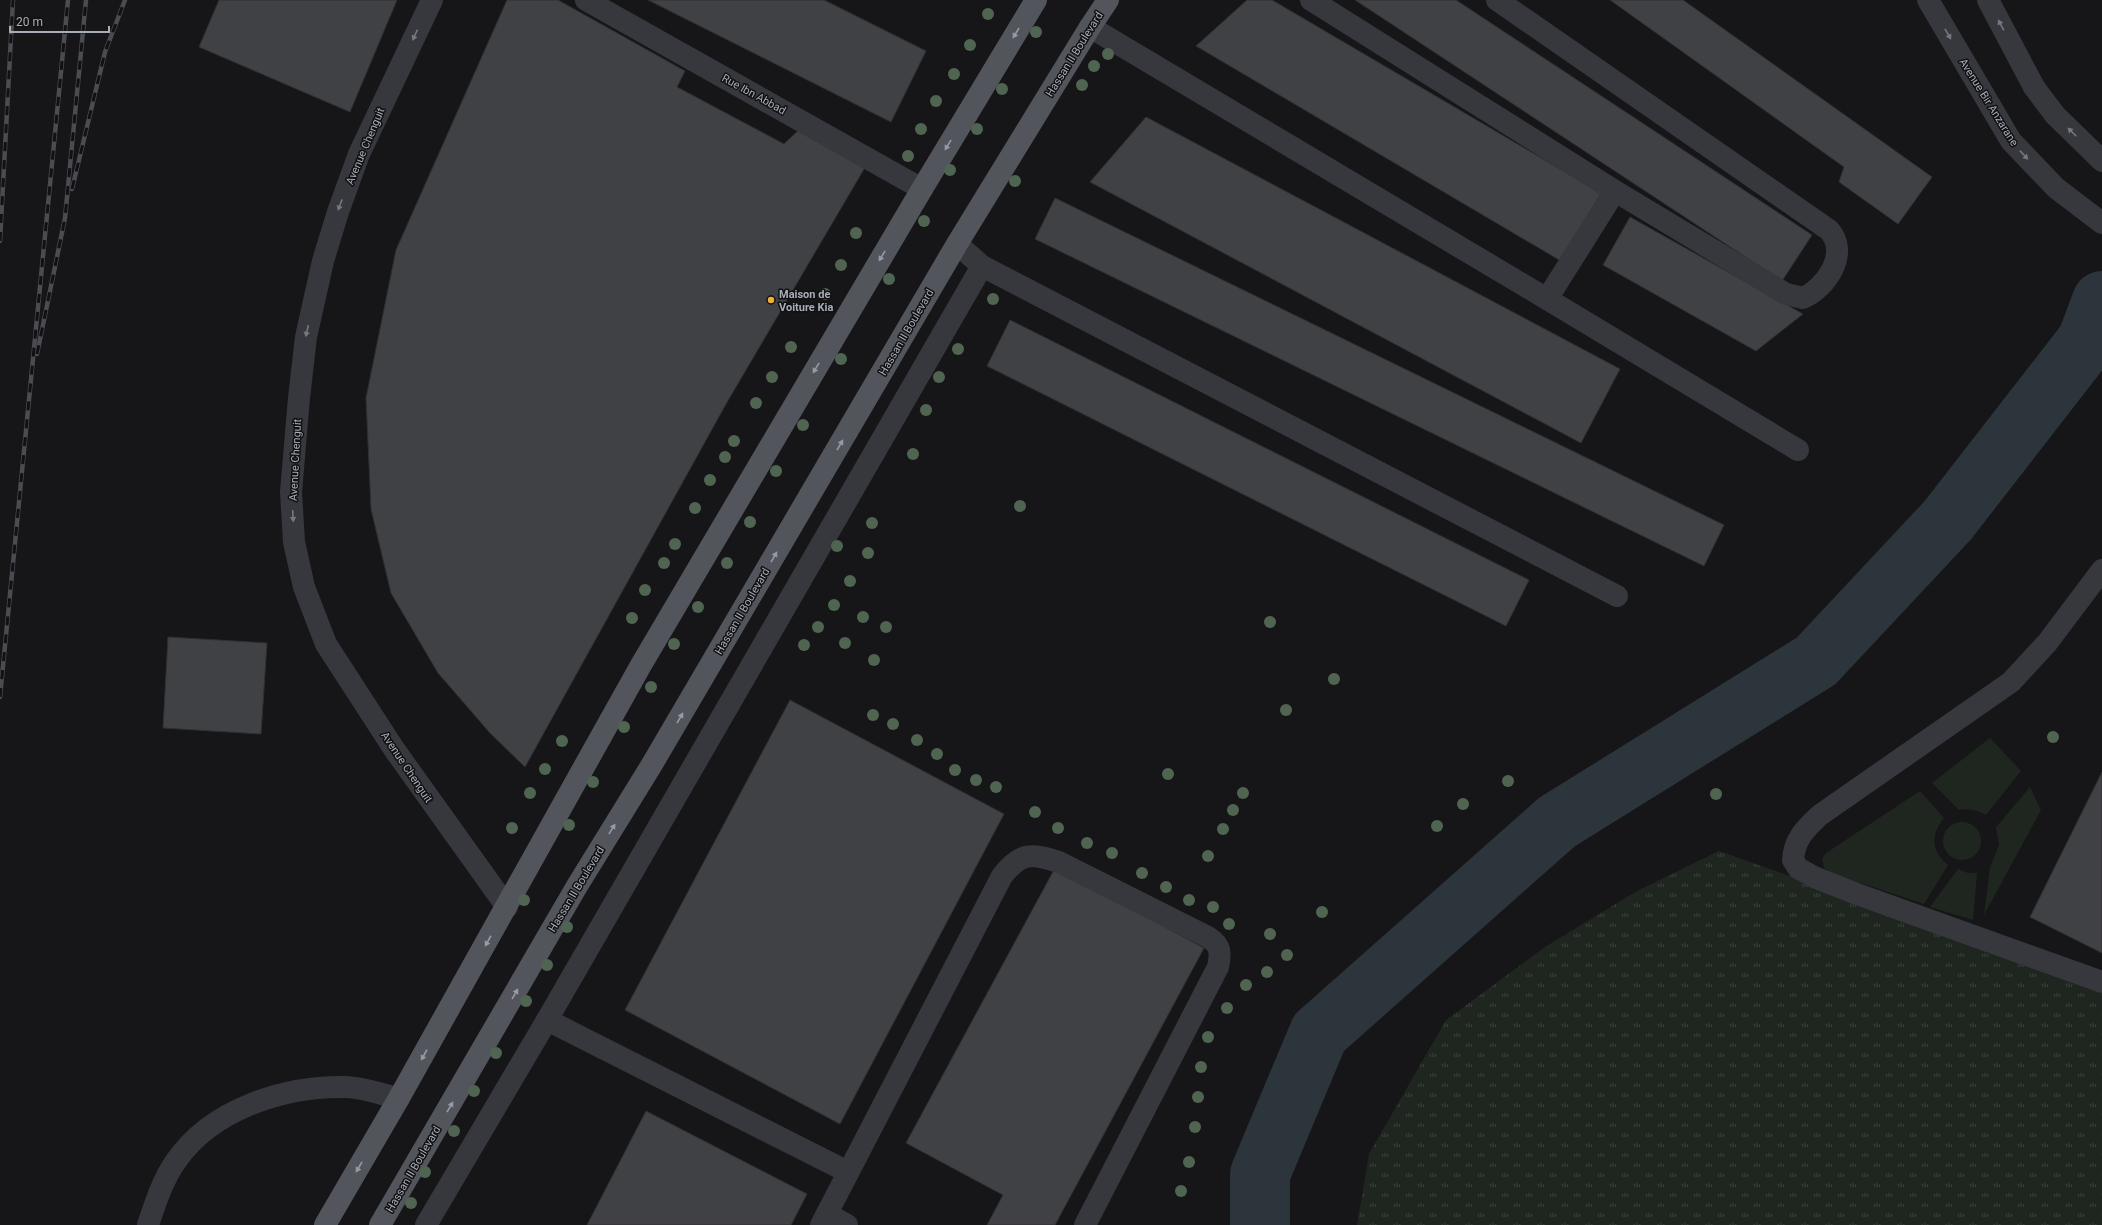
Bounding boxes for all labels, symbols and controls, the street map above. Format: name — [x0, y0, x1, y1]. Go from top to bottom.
scale bar — [10, 8, 109, 34]
street label: Hassan II Boulevard — [1043, 10, 1106, 99]
text: 20 m — [16, 15, 43, 29]
one-way arrow — [1998, 19, 2005, 30]
one-way arrow — [1012, 27, 1019, 39]
one-way arrow — [1944, 28, 1951, 40]
one-way arrow — [412, 30, 418, 41]
street label: Avenue Bir Anzarane — [1956, 56, 2021, 149]
street label: Rue Ibn Abbad — [720, 72, 788, 117]
street label: Avenue Chenguit — [343, 105, 388, 187]
one-way arrow — [2067, 127, 2077, 137]
one-way arrow — [945, 139, 952, 151]
one-way arrow — [2019, 150, 2029, 160]
one-way arrow — [337, 200, 343, 212]
one-way arrow — [878, 251, 886, 261]
street label: Hassan II Boulevard — [876, 287, 936, 378]
place label: Maison de Voiture Kia — [779, 288, 833, 314]
marker: Maison de Voiture Kia — [766, 295, 776, 305]
one-way arrow — [304, 325, 310, 337]
one-way arrow — [812, 362, 819, 374]
street label: Avenue Chenguit — [287, 418, 304, 501]
one-way arrow — [836, 439, 843, 451]
one-way arrow — [289, 510, 296, 522]
one-way arrow — [770, 551, 777, 563]
street label: Hassan II Boulevard — [712, 566, 772, 657]
one-way arrow — [676, 712, 683, 724]
street label: Avenue Chenguit — [378, 730, 435, 805]
one-way arrow — [609, 823, 616, 835]
street label: Hassan II Boulevard — [546, 844, 607, 934]
one-way arrow — [484, 935, 491, 947]
one-way arrow — [511, 988, 518, 1000]
one-way arrow — [420, 1049, 427, 1061]
one-way arrow — [446, 1101, 453, 1113]
street label: Hassan II Boulevard — [383, 1124, 443, 1215]
one-way arrow — [355, 1161, 362, 1173]

